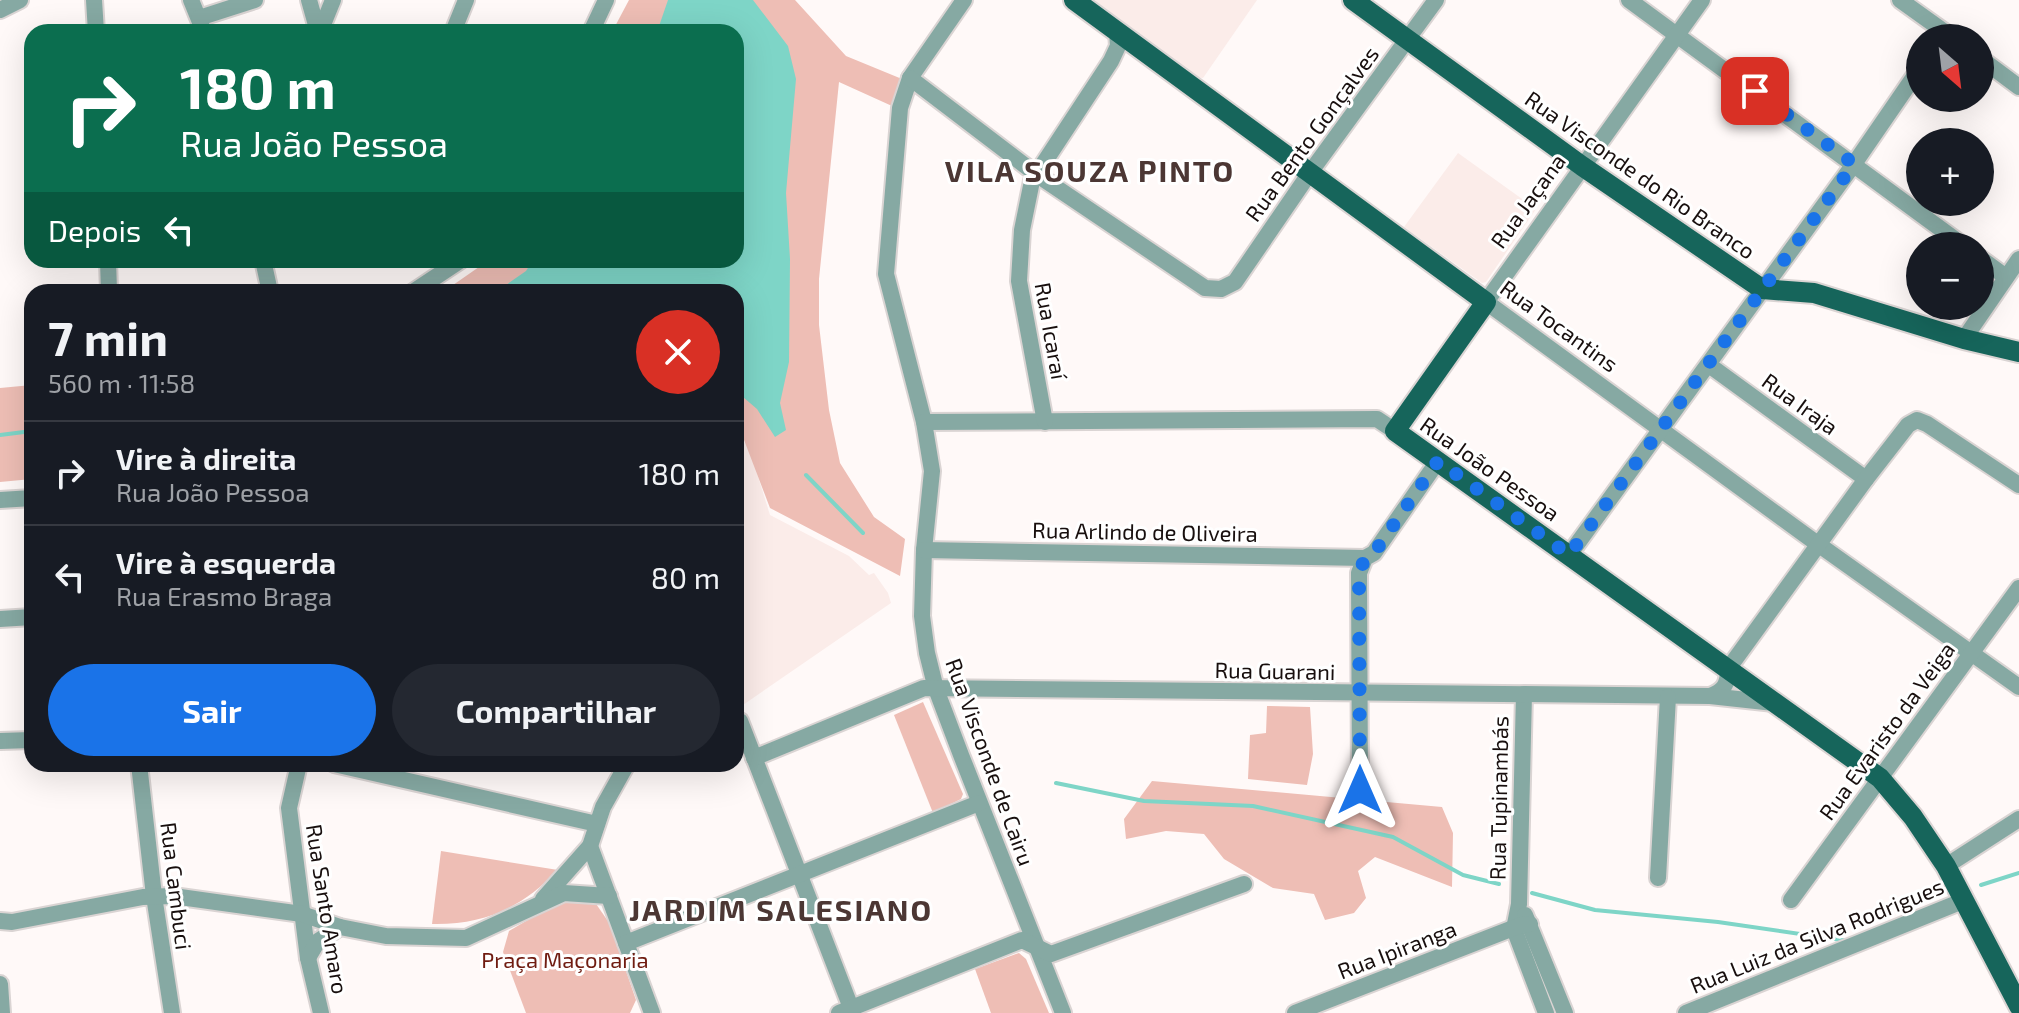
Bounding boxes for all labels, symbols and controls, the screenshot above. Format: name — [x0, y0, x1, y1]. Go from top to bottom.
north arrow — [1906, 24, 1994, 112]
map controls — [1906, 24, 1994, 320]
street label: Rua Bento Gonçalves — [1239, 41, 1385, 227]
text: 180 m — [180, 53, 336, 120]
icon: right — [48, 56, 152, 160]
pin — [1721, 57, 1789, 125]
icon: arrive — [1733, 69, 1777, 113]
street label: Rua Visconde do Rio Branco — [1521, 85, 1761, 264]
text: Rua João Pessoa — [180, 121, 448, 164]
button: + — [1906, 128, 1994, 216]
street label: Rua Jaçana — [1484, 148, 1572, 254]
district label: VILA SOUZA PINTO — [945, 152, 1235, 188]
icon: left — [157, 208, 201, 252]
text: Depois — [48, 212, 141, 248]
button: − — [1906, 232, 1994, 320]
street label: Rua Tocantins — [1496, 274, 1623, 377]
street label: Rua Icaraí — [1031, 280, 1074, 383]
text: 7 min — [48, 308, 168, 366]
button: close — [636, 310, 720, 394]
text: 560 m · 11:58 — [48, 367, 195, 398]
street label: Rua Iraja — [1757, 367, 1844, 440]
street label: Rua João Pessoa — [1416, 411, 1565, 526]
text: Vire à direita — [116, 440, 296, 476]
icon: right — [48, 451, 92, 495]
text: 180 m — [639, 455, 720, 491]
text: Rua João Pessoa — [116, 476, 310, 507]
street label: Rua Arlindo de Oliveira — [1032, 516, 1258, 546]
text: Vire à esquerda — [116, 544, 336, 580]
icon: left — [48, 555, 92, 599]
text: 80 m — [651, 559, 720, 595]
text: Rua Erasmo Braga — [116, 580, 332, 611]
street label: Rua Evaristo da Veiga — [1813, 636, 1959, 824]
street label: Rua Visconde de Cairu — [941, 655, 1041, 869]
street label: Rua Guarani — [1214, 656, 1336, 684]
button: Sair — [48, 664, 376, 756]
button: Compartilhar — [392, 664, 720, 756]
street label: Rua Tupinambás — [1484, 716, 1512, 880]
position arrow — [1318, 748, 1402, 832]
street label: Rua Cambuci — [156, 821, 198, 951]
street label: Rua Santo Amaro — [302, 822, 354, 996]
street label: Rua Luiz da Silva Rodrigues — [1686, 872, 1947, 998]
district label: JARDIM SALESIANO — [629, 891, 933, 927]
street label: Rua Ipiranga — [1334, 915, 1460, 984]
park label: Praça Maçonaria — [481, 946, 649, 974]

